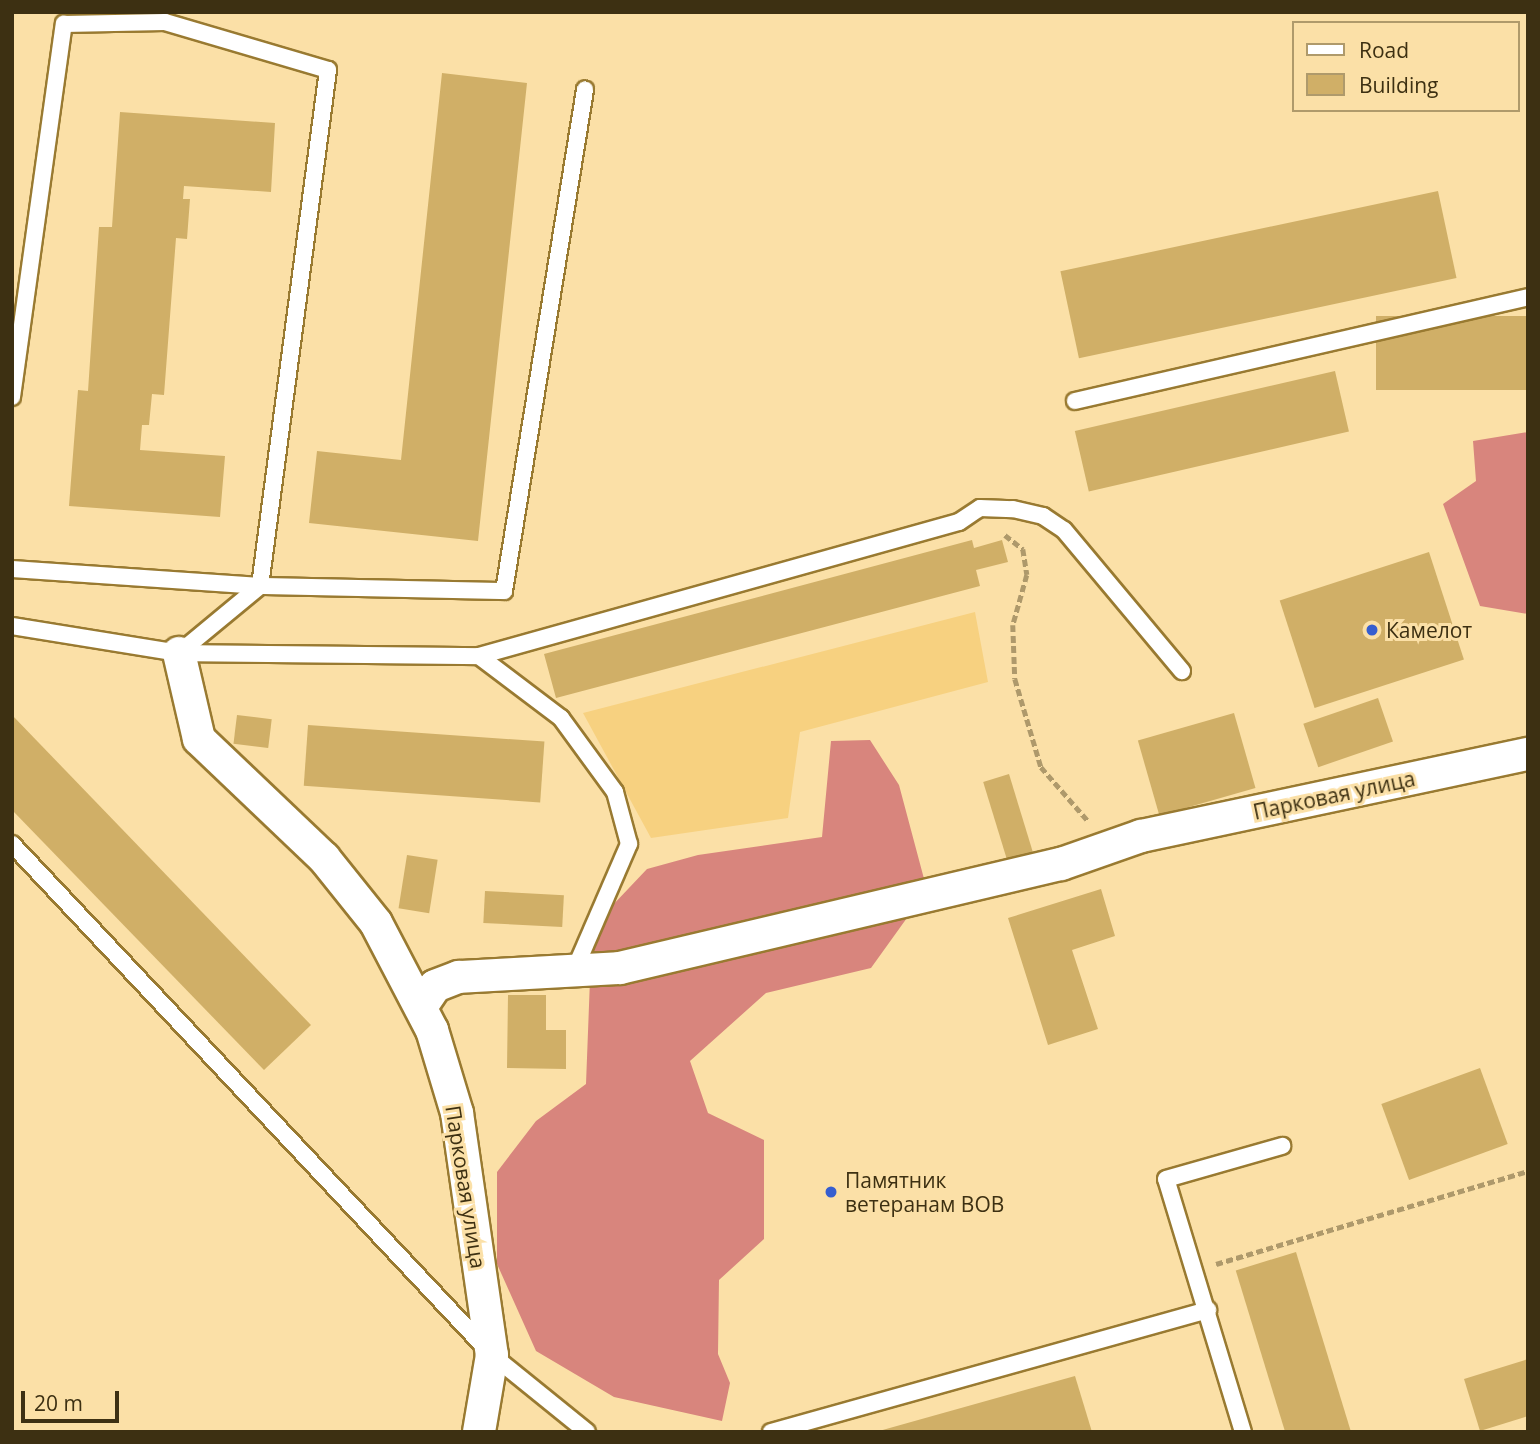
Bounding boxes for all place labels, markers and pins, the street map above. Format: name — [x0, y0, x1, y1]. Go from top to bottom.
place label: Камелот — [1386, 617, 1472, 643]
marker: Камелот — [1364, 622, 1380, 638]
place label: Памятник ветеранам ВОВ — [845, 1167, 1004, 1217]
marker: Памятник ветеранам ВОВ — [823, 1184, 839, 1200]

